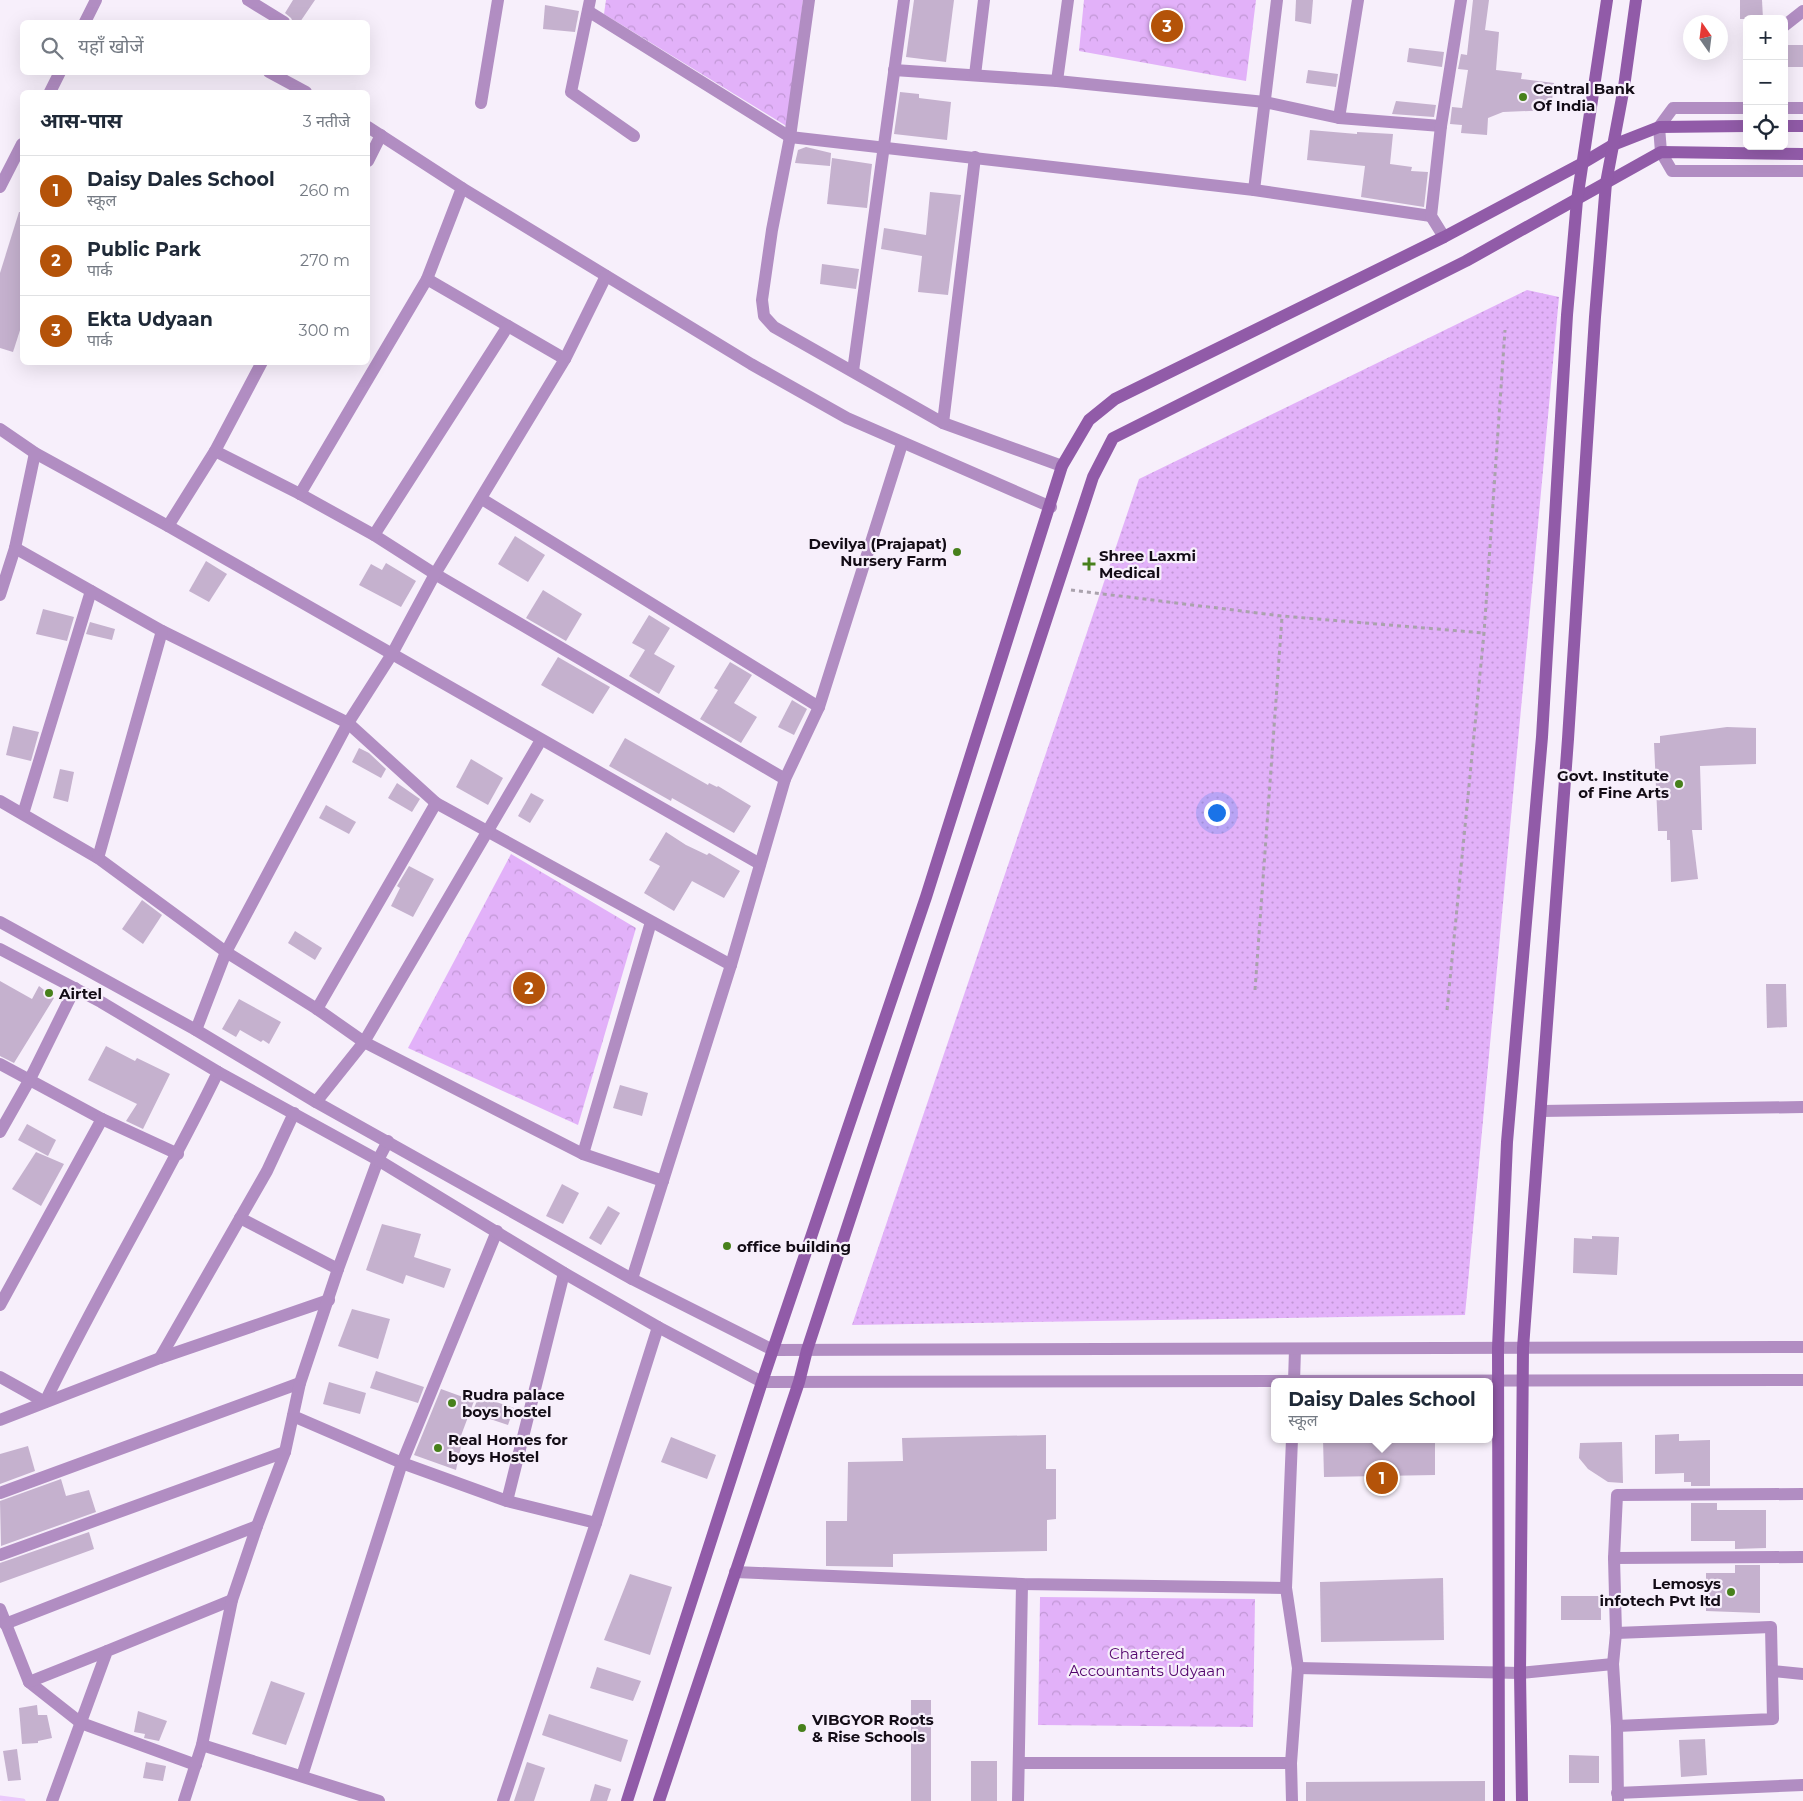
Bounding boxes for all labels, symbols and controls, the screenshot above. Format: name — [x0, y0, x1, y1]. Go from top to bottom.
pin: 3 — [1151, 7, 1183, 45]
north arrow — [1683, 15, 1728, 60]
map controls — [1743, 15, 1788, 150]
button: + — [1743, 15, 1788, 60]
search box — [20, 20, 370, 75]
icon: search — [38, 34, 66, 62]
text: यहाँ खोजें — [78, 35, 144, 58]
button: − — [1743, 60, 1788, 105]
place label: Central Bank Of India — [1533, 79, 1635, 115]
marker: Central Bank Of India — [1517, 91, 1529, 103]
button: locate — [1743, 105, 1788, 150]
text: आस-पास — [40, 108, 122, 133]
text: 3 नतीजे — [303, 112, 350, 131]
text: Daisy Dales School — [87, 168, 275, 191]
text: 1 — [53, 181, 59, 200]
text: 260 m — [299, 181, 350, 200]
text: स्कूल — [87, 191, 116, 210]
text: Public Park — [87, 238, 201, 261]
text: 2 — [51, 251, 61, 270]
text: 270 m — [300, 251, 350, 270]
text: पार्क — [87, 261, 113, 280]
text: Ekta Udyaan — [87, 308, 213, 331]
text: 3 — [51, 321, 61, 340]
text: 300 m — [299, 321, 350, 340]
text: पार्क — [87, 331, 113, 350]
place label: Devilya (Prajapat) Nursery Farm — [809, 534, 947, 570]
marker: Devilya (Prajapat) Nursery Farm — [951, 546, 963, 558]
place label: Shree Laxmi Medical — [1099, 546, 1196, 582]
marker: Shree Laxmi Medical — [1083, 558, 1095, 570]
place label: Govt. Institute of Fine Arts — [1557, 766, 1669, 802]
marker: Govt. Institute of Fine Arts — [1673, 778, 1685, 790]
your location — [1204, 800, 1230, 826]
pin: 2 — [513, 969, 545, 1007]
place label: Airtel — [58, 984, 102, 1003]
marker: Airtel — [43, 987, 55, 999]
place label: office building — [737, 1237, 851, 1256]
marker: office building — [721, 1240, 733, 1252]
popup — [1271, 1378, 1493, 1443]
place label: Rudra palace boys hostel — [462, 1385, 565, 1421]
text: Daisy Dales School — [1288, 1388, 1476, 1411]
marker: Rudra palace boys hostel — [446, 1397, 458, 1409]
text: स्कूल — [1288, 1411, 1318, 1430]
place label: Real Homes for boys Hostel — [448, 1430, 568, 1466]
marker: Real Homes for boys Hostel — [432, 1442, 444, 1454]
pin: 1 — [1366, 1459, 1398, 1497]
place label: Lemosys infotech Pvt ltd — [1600, 1574, 1721, 1610]
marker: Lemosys infotech Pvt ltd — [1725, 1586, 1737, 1598]
park label: Chartered Accountants Udyaan — [1069, 1644, 1225, 1680]
place label: VIBGYOR Roots & Rise Schools — [811, 1710, 934, 1746]
marker: VIBGYOR Roots & Rise Schools — [796, 1722, 808, 1734]

